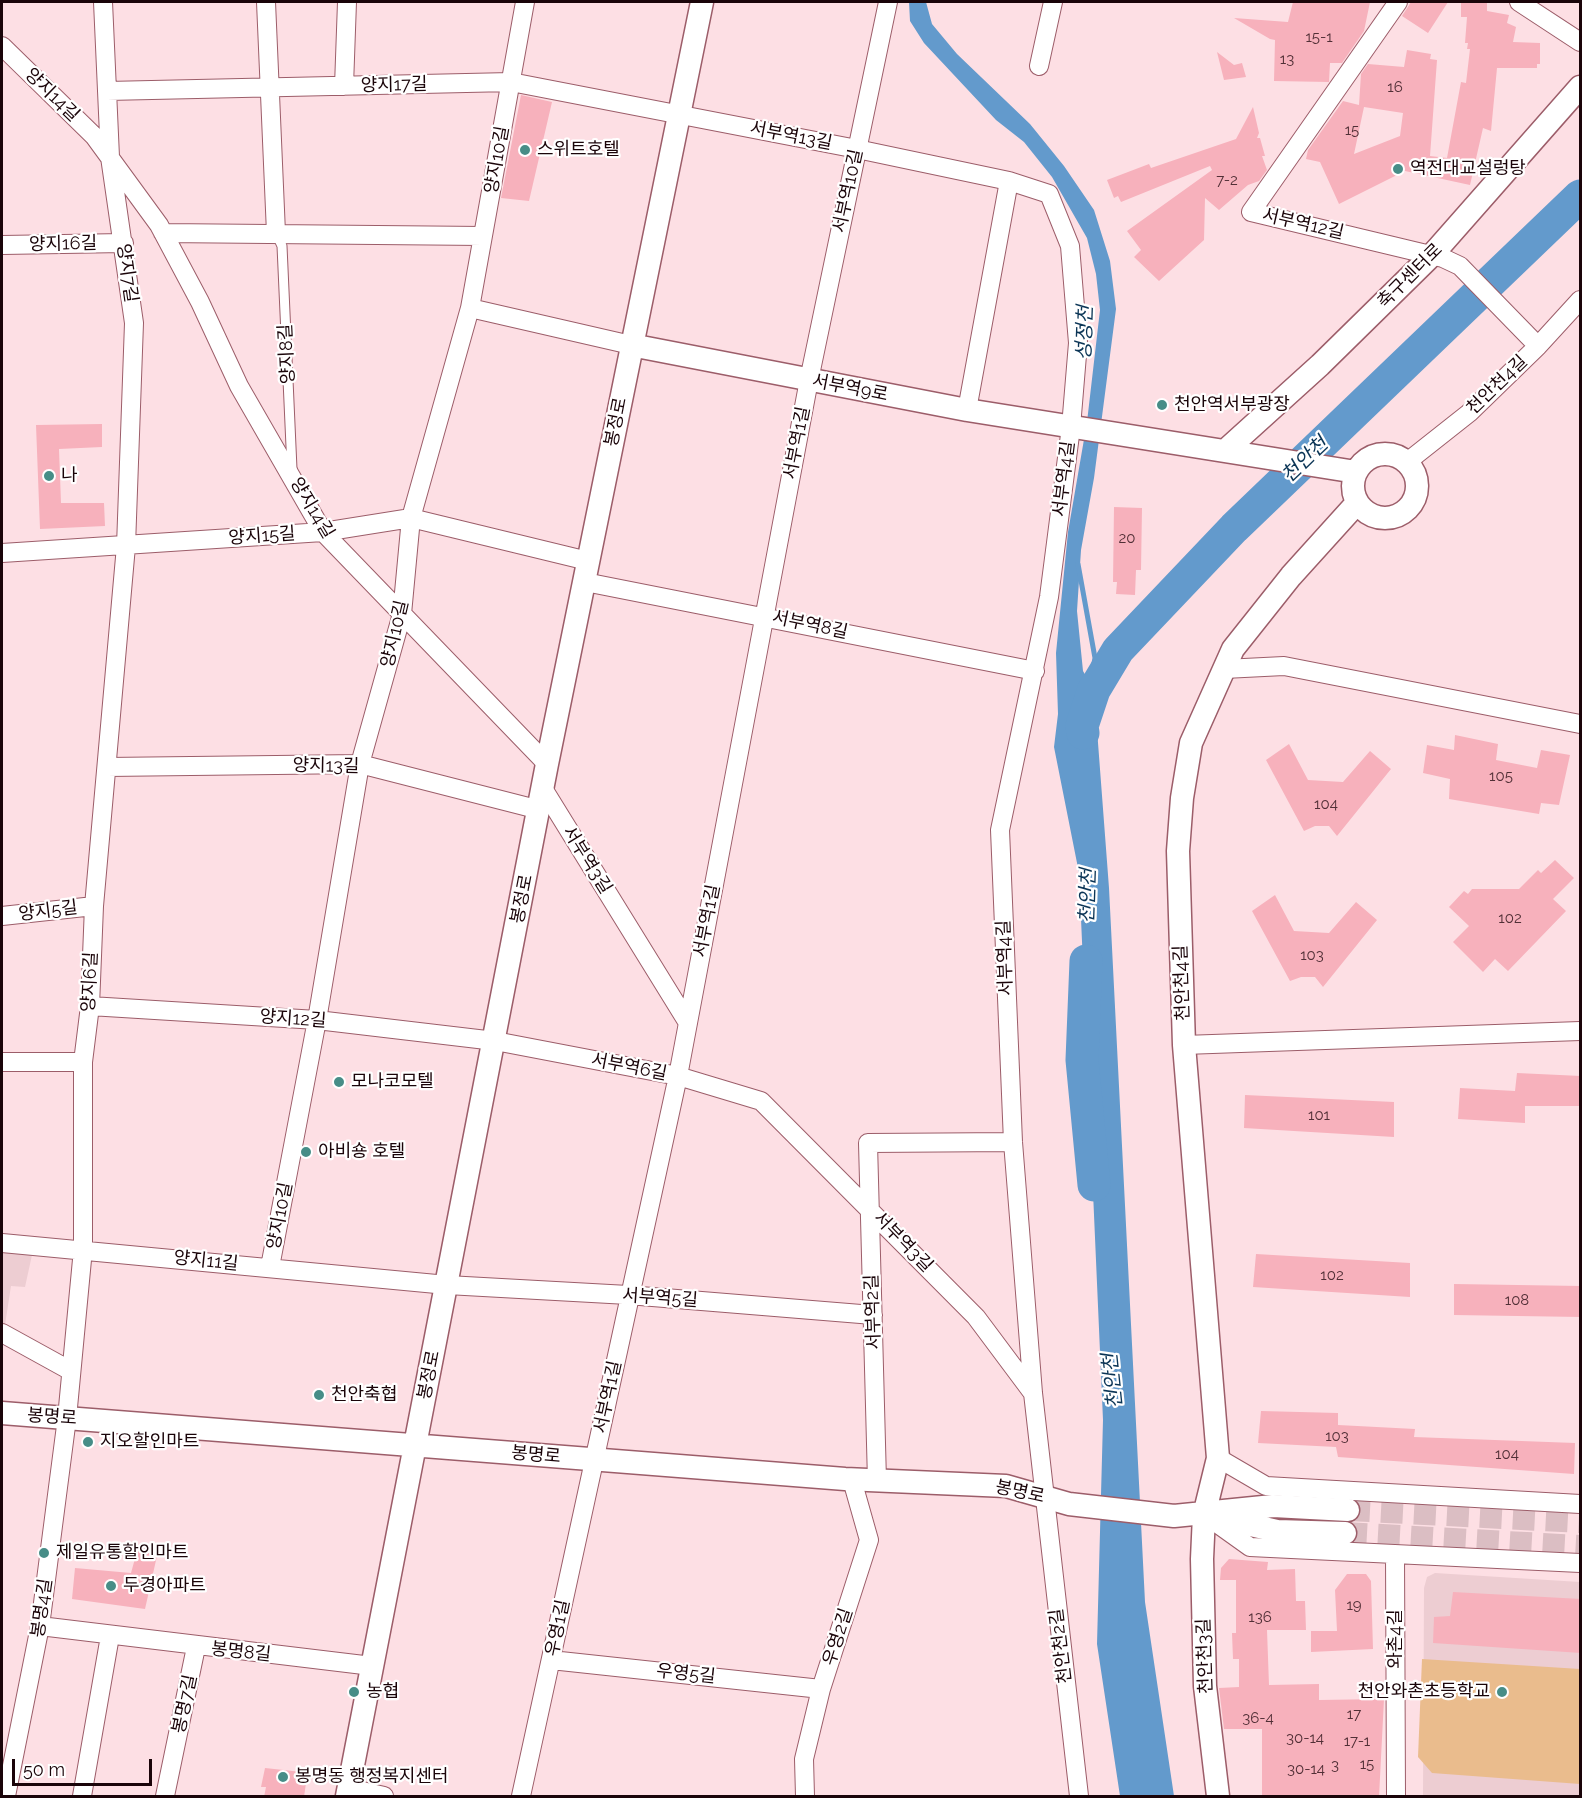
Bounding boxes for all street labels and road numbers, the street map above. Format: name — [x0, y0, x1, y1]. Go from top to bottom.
street label: 양지14길 — [20, 64, 84, 126]
street label: 양지17길 — [360, 74, 428, 96]
street label: 서부역13길 — [748, 117, 834, 155]
street label: 양지10길 — [480, 124, 514, 196]
street label: 서부역10길 — [829, 147, 867, 235]
street label: 서부역12길 — [1260, 204, 1346, 244]
street label: 양지16길 — [29, 233, 97, 255]
street label: 축구센터로 — [1373, 239, 1447, 313]
street label: 양지7길 — [112, 242, 142, 304]
street label: 양지8길 — [275, 323, 299, 385]
street label: 천안천4길 — [1462, 351, 1532, 419]
street label: 서부역9로 — [810, 370, 890, 406]
street label: 봉정로 — [601, 396, 631, 448]
street label: 서부역1길 — [779, 405, 815, 481]
street label: 서부역4길 — [1049, 440, 1079, 518]
street label: 양지14길 — [285, 474, 339, 542]
street label: 양지15길 — [228, 523, 296, 549]
street label: 양지10길 — [377, 598, 413, 670]
street label: 서부역8길 — [770, 606, 850, 644]
street label: 양지13길 — [292, 755, 360, 777]
street label: 서부역3길 — [558, 822, 616, 898]
street label: 봉정로 — [507, 873, 537, 925]
street label: 서부역1길 — [689, 883, 725, 959]
street label: 양지5길 — [17, 897, 79, 925]
street label: 서부역4길 — [993, 920, 1017, 996]
street label: 천안천4길 — [1170, 945, 1194, 1021]
street label: 양지6길 — [78, 951, 102, 1013]
street label: 양지12길 — [259, 1006, 327, 1032]
street label: 서부역6길 — [589, 1049, 669, 1085]
street label: 양지10길 — [263, 1180, 297, 1252]
street label: 서부역3길 — [869, 1207, 937, 1277]
street label: 양지11길 — [173, 1247, 239, 1275]
street label: 서부역2길 — [861, 1274, 885, 1350]
street label: 서부역5길 — [621, 1285, 699, 1311]
street label: 봉정로 — [414, 1349, 444, 1401]
street label: 서부역1길 — [590, 1359, 626, 1435]
street label: 봉명로 — [26, 1404, 78, 1430]
street label: 봉명로 — [510, 1442, 562, 1468]
street label: 봉명로 — [993, 1476, 1047, 1508]
street label: 봉명4길 — [27, 1577, 57, 1639]
street label: 우영1길 — [541, 1598, 575, 1658]
street label: 우영2길 — [819, 1606, 857, 1668]
street label: 천안천2길 — [1046, 1607, 1076, 1685]
street label: 와촌4길 — [1385, 1609, 1407, 1669]
street label: 천안천3길 — [1193, 1618, 1217, 1694]
street label: 봉명8길 — [210, 1638, 272, 1666]
street label: 우영5길 — [655, 1660, 717, 1688]
street label: 봉명7길 — [168, 1673, 202, 1735]

